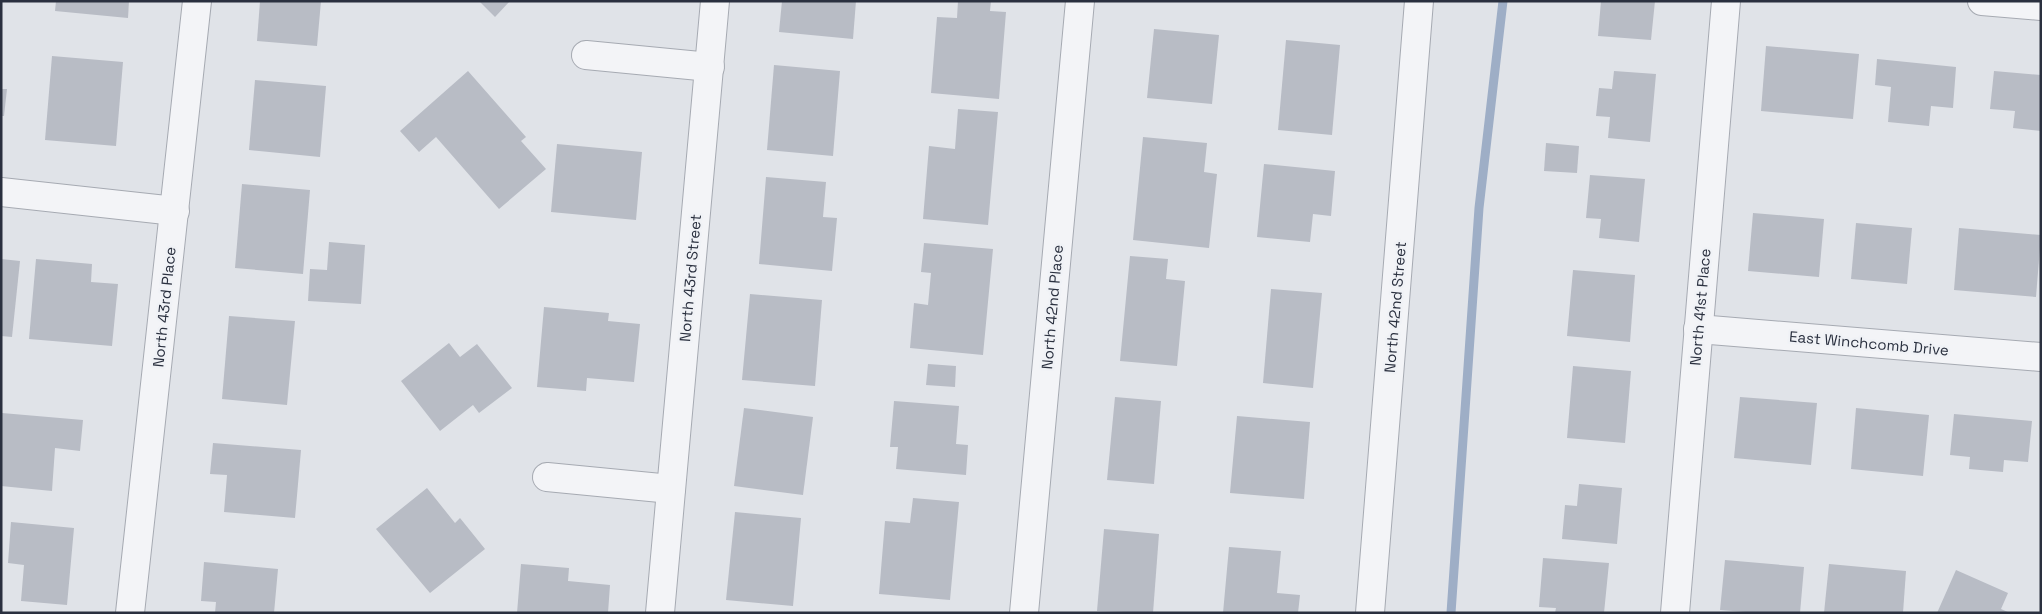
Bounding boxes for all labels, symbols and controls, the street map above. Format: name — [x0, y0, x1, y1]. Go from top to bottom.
street label: North 43rd Street — [675, 213, 705, 343]
street label: North 42nd Street — [1380, 240, 1410, 373]
street label: North 42nd Place — [1037, 244, 1067, 370]
street label: North 43rd Place — [148, 246, 180, 368]
street label: North 41st Place — [1685, 248, 1715, 366]
street label: East Winchcomb Drive — [1788, 327, 1950, 359]

